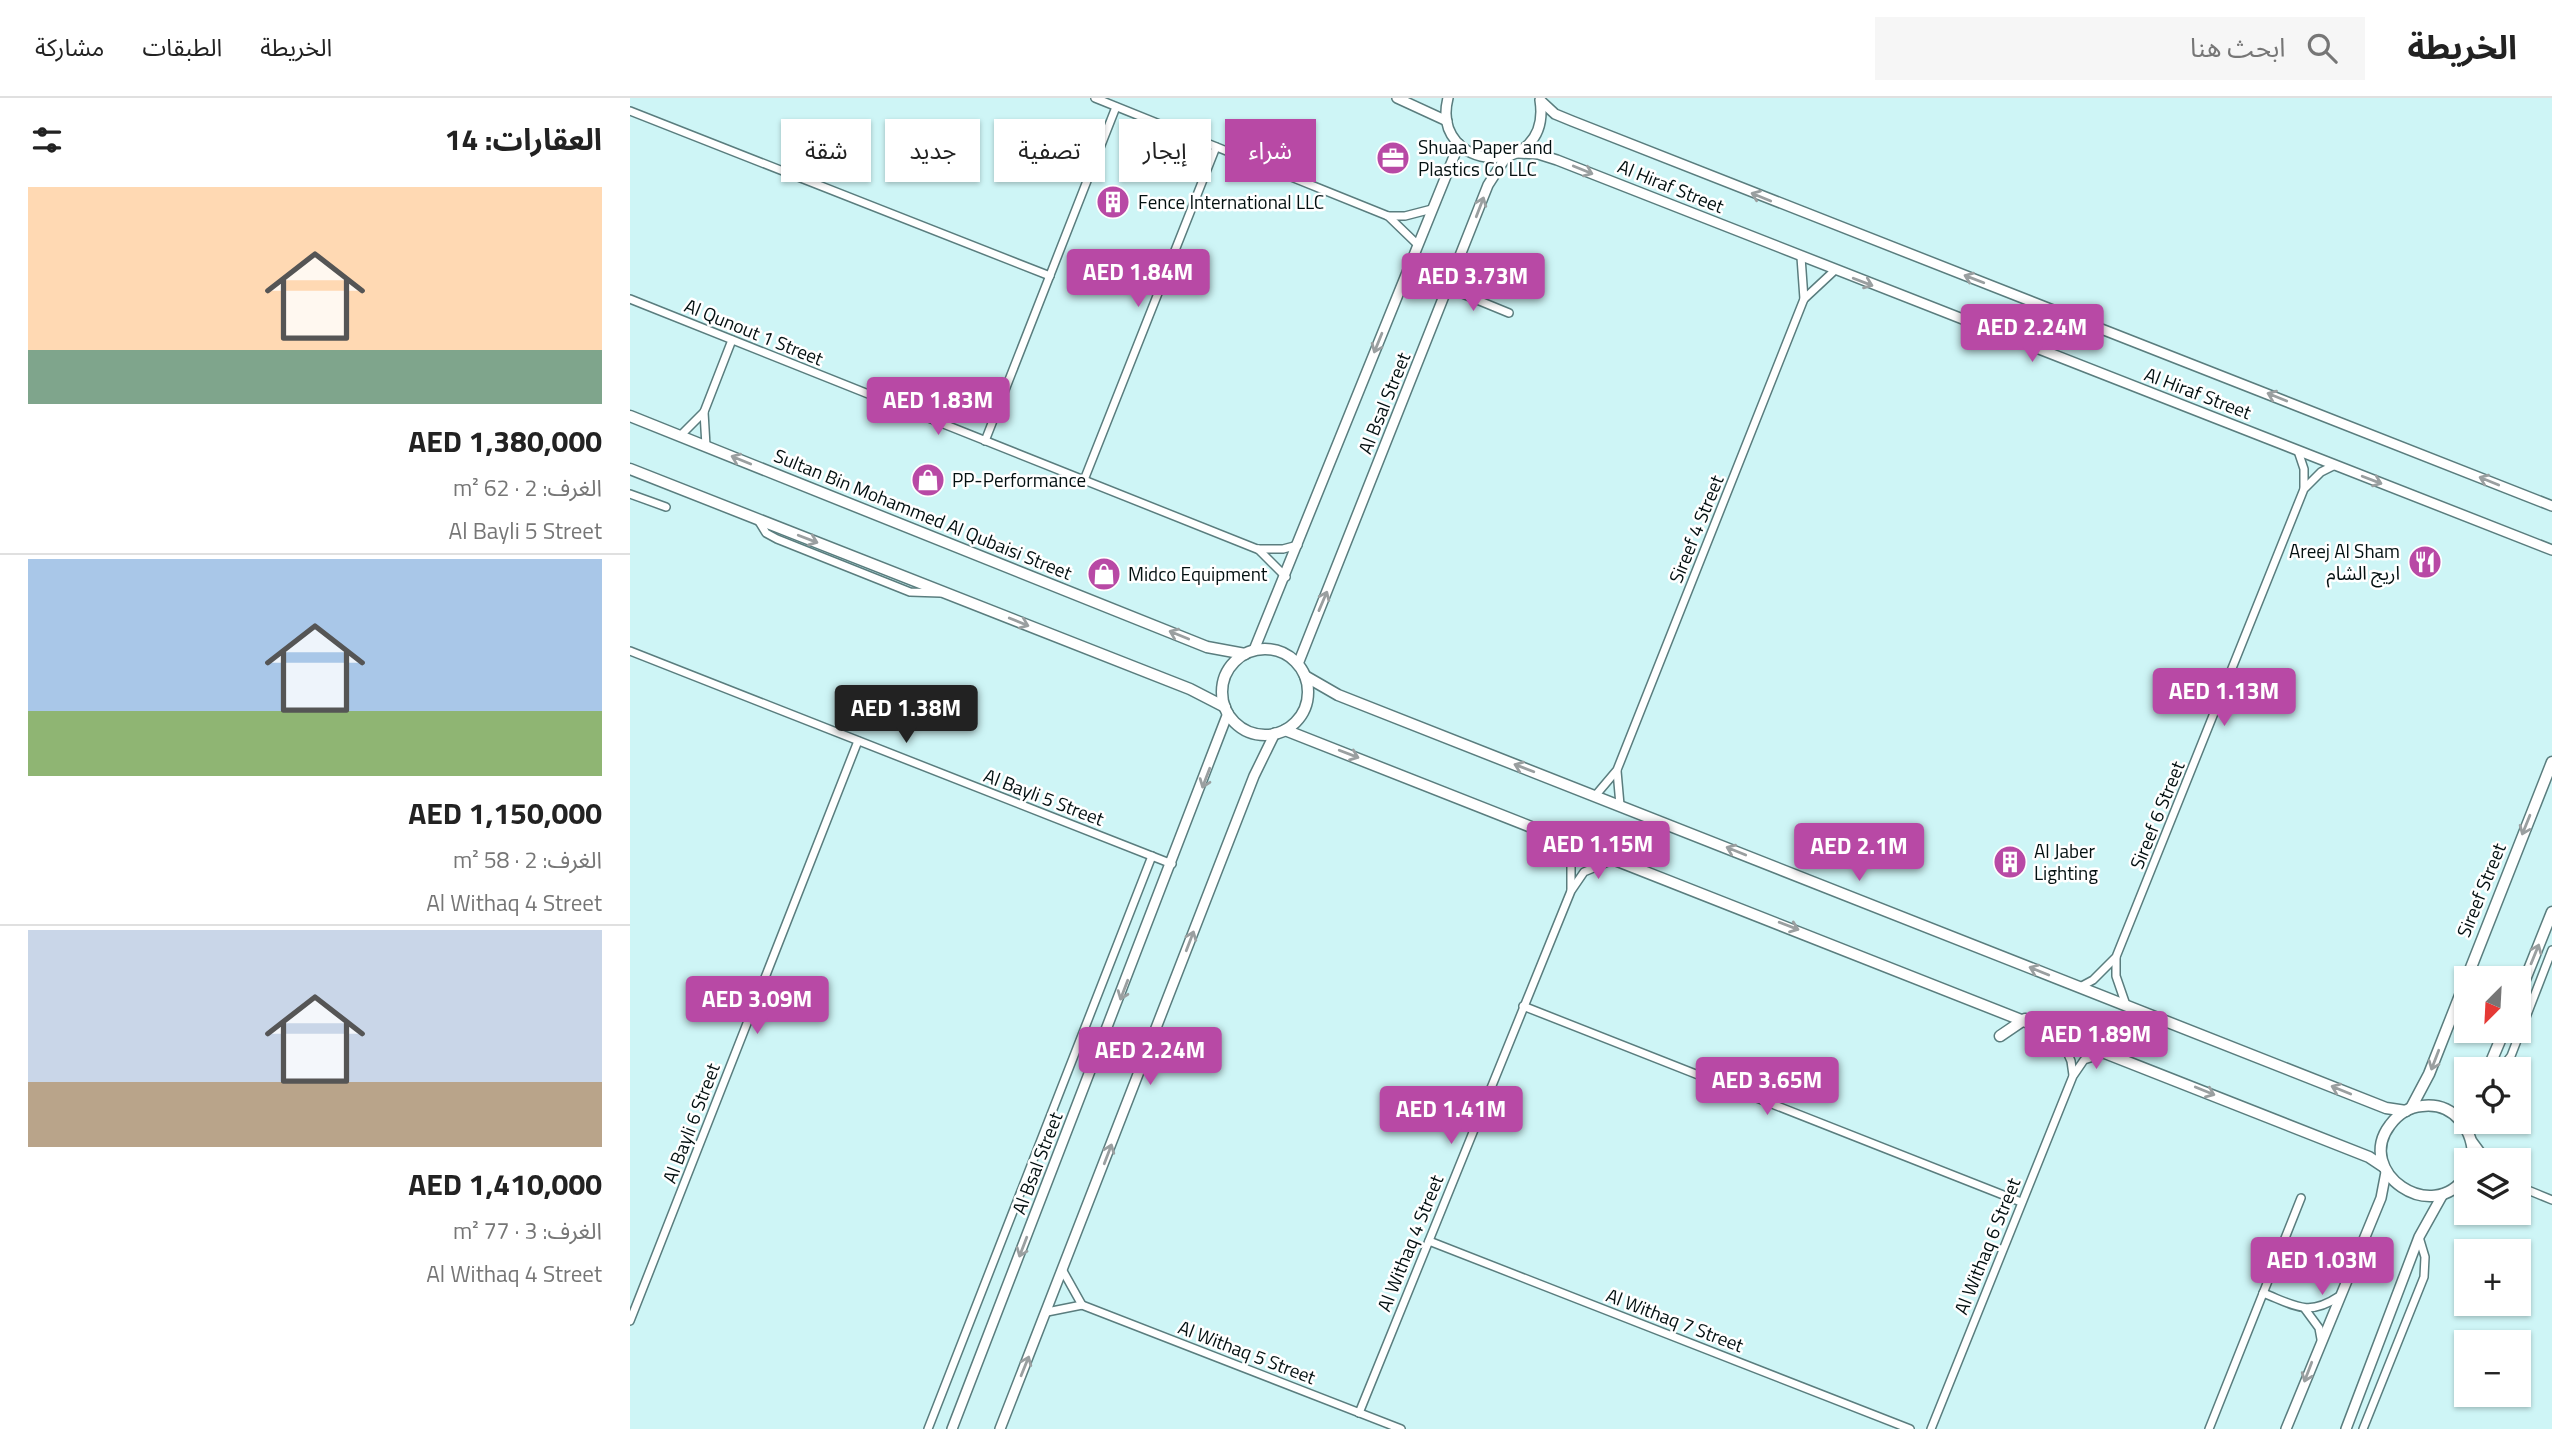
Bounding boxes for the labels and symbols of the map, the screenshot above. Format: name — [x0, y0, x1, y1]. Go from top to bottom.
place label: Shuaa Paper and Plastics Co LLC — [1418, 132, 1553, 183]
office icon: Shuaa Paper and Plastics Co LLC — [1374, 139, 1412, 177]
street label: Al Hiraf Street — [1614, 151, 1729, 220]
one-way arrow — [1572, 165, 1594, 178]
building icon: Fence International LLC — [1094, 183, 1132, 221]
place label: Fence International LLC — [1138, 187, 1324, 216]
one-way arrow — [1751, 190, 1773, 203]
one-way arrow — [1474, 197, 1487, 219]
pin: AED 1.84M — [1058, 250, 1218, 309]
pin: AED 3.73M — [1393, 254, 1553, 313]
one-way arrow — [1963, 272, 1985, 284]
one-way arrow — [1851, 276, 1873, 289]
street label: Al Qunout 1 Street — [680, 290, 828, 373]
pin: AED 2.24M — [1952, 304, 2112, 364]
one-way arrow — [1371, 332, 1384, 354]
street label: Al Bsal Street — [1350, 347, 1417, 458]
street label: Al Hiraf Street — [2140, 359, 2256, 426]
pin: AED 1.83M — [858, 378, 1018, 437]
one-way arrow — [2267, 390, 2288, 403]
street label: Sultan Bin Mohammed Al Qubaisi Street — [770, 440, 1077, 587]
one-way arrow — [730, 453, 752, 466]
shop icon: PP-Performance — [909, 461, 947, 499]
place label: PP-Performance — [952, 465, 1086, 494]
street label: Sireef 4 Street — [1661, 470, 1731, 587]
one-way arrow — [2478, 473, 2500, 486]
one-way arrow — [2360, 474, 2382, 487]
one-way arrow — [796, 533, 818, 546]
place label: Areej Al Sham اريج الشام — [2289, 536, 2400, 588]
restaurant icon: Areej Al Sham اريج الشام — [2406, 543, 2444, 581]
shop icon: Midco Equipment — [1085, 555, 1123, 593]
place label: Midco Equipment — [1128, 559, 1268, 588]
one-way arrow — [1318, 591, 1331, 612]
one-way arrow — [1008, 616, 1030, 629]
one-way arrow — [1169, 628, 1191, 641]
pin: AED 1.13M — [2144, 668, 2304, 728]
pin: AED 1.38M — [826, 686, 986, 745]
one-way arrow — [1337, 748, 1359, 761]
street label: Sireef 6 Street — [2122, 756, 2192, 873]
street label: Al Bayli 5 Street — [980, 760, 1109, 833]
one-way arrow — [1514, 760, 1535, 773]
one-way arrow — [1198, 766, 1211, 788]
one-way arrow — [2519, 814, 2532, 835]
pin: AED 1.15M — [1518, 822, 1678, 881]
pin: AED 2.1M — [1787, 824, 1931, 883]
place label: Al Jaber Lighting — [2034, 836, 2098, 887]
street label: Sireef Street — [2448, 838, 2513, 941]
one-way arrow — [1725, 843, 1747, 856]
building icon: Al Jaber Lighting — [1991, 843, 2029, 881]
one-way arrow — [1777, 921, 1799, 934]
one-way arrow — [1184, 931, 1197, 953]
one-way arrow — [2530, 944, 2543, 966]
one-way arrow — [2028, 963, 2050, 976]
north arrow — [2454, 966, 2530, 1043]
pin: AED 3.09M — [677, 976, 837, 1036]
one-way arrow — [1116, 978, 1129, 1000]
pin: AED 1.89M — [2016, 1012, 2176, 1071]
pin: AED 2.24M — [1070, 1028, 1230, 1087]
one-way arrow — [2427, 1048, 2440, 1070]
street label: Al Bayli 6 Street — [654, 1058, 727, 1187]
pin: AED 3.65M — [1687, 1058, 1847, 1117]
one-way arrow — [2331, 1083, 2353, 1096]
one-way arrow — [2194, 1085, 2216, 1098]
pin: AED 1.41M — [1371, 1086, 1531, 1146]
street label: Al Bsal Street — [1004, 1107, 1069, 1218]
one-way arrow — [1103, 1143, 1115, 1165]
street label: Al Withaq 4 Street — [1369, 1170, 1450, 1316]
street label: Al Withaq 6 Street — [1946, 1173, 2027, 1319]
one-way arrow — [1015, 1236, 1028, 1258]
pin: AED 1.03M — [2242, 1238, 2402, 1297]
street label: Al Withaq 7 Street — [1602, 1280, 1748, 1359]
street label: Al Withaq 5 Street — [1174, 1312, 1320, 1391]
one-way arrow — [1020, 1355, 1033, 1377]
one-way arrow — [2301, 1360, 2313, 1382]

